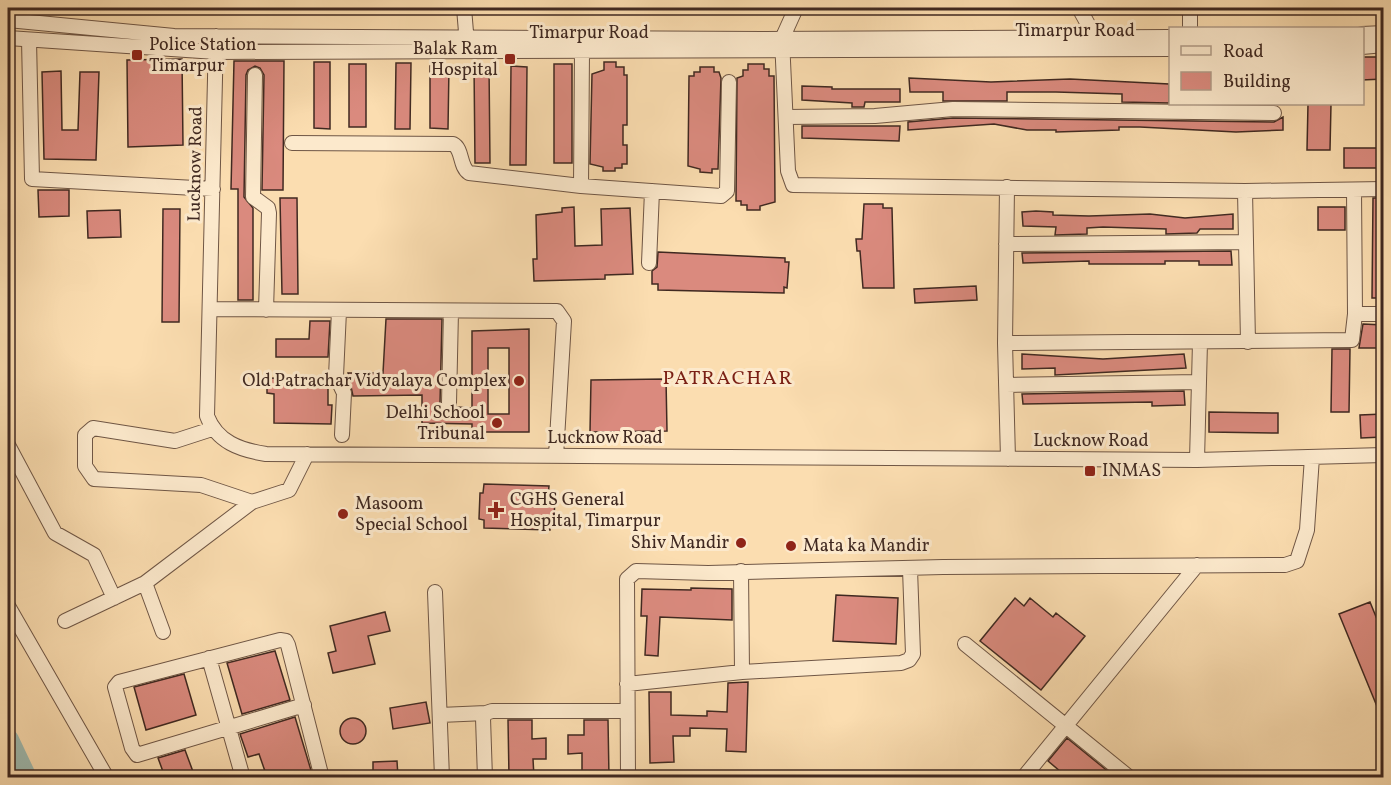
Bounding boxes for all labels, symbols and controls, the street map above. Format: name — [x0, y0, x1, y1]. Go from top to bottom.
street label: Timarpur Road — [1015, 19, 1135, 44]
street label: Timarpur Road — [529, 21, 649, 46]
legend — [1169, 27, 1364, 105]
place label: Police Station Timarpur — [149, 33, 257, 79]
place label: Balak Ram Hospital — [413, 37, 498, 83]
text: Road — [1223, 40, 1264, 65]
marker: Police Station Timarpur — [130, 48, 144, 62]
marker: Balak Ram Hospital — [503, 52, 517, 66]
text: Building — [1223, 70, 1291, 95]
street label: Lucknow Road — [182, 106, 210, 222]
district label: PATRACHAR — [662, 365, 794, 393]
place label: Old Patrachar Vidyalaya Complex — [242, 369, 507, 394]
marker: Old Patrachar Vidyalaya Complex — [512, 374, 526, 388]
place label: Delhi School Tribunal — [386, 401, 485, 447]
marker: Delhi School Tribunal — [490, 416, 504, 430]
street label: Lucknow Road — [547, 426, 663, 451]
street label: Lucknow Road — [1033, 429, 1149, 454]
place label: INMAS — [1102, 459, 1161, 484]
marker: INMAS — [1083, 464, 1097, 478]
place label: CGHS General Hospital, Timarpur — [510, 488, 661, 534]
place label: Masoom Special School — [355, 492, 468, 538]
marker: CGHS General Hospital, Timarpur — [487, 501, 505, 519]
marker: Masoom Special School — [336, 507, 350, 521]
place label: Shiv Mandir — [631, 531, 729, 556]
place label: Mata ka Mandir — [803, 534, 930, 559]
marker: Shiv Mandir — [734, 536, 748, 550]
marker: Mata ka Mandir — [784, 539, 798, 553]

